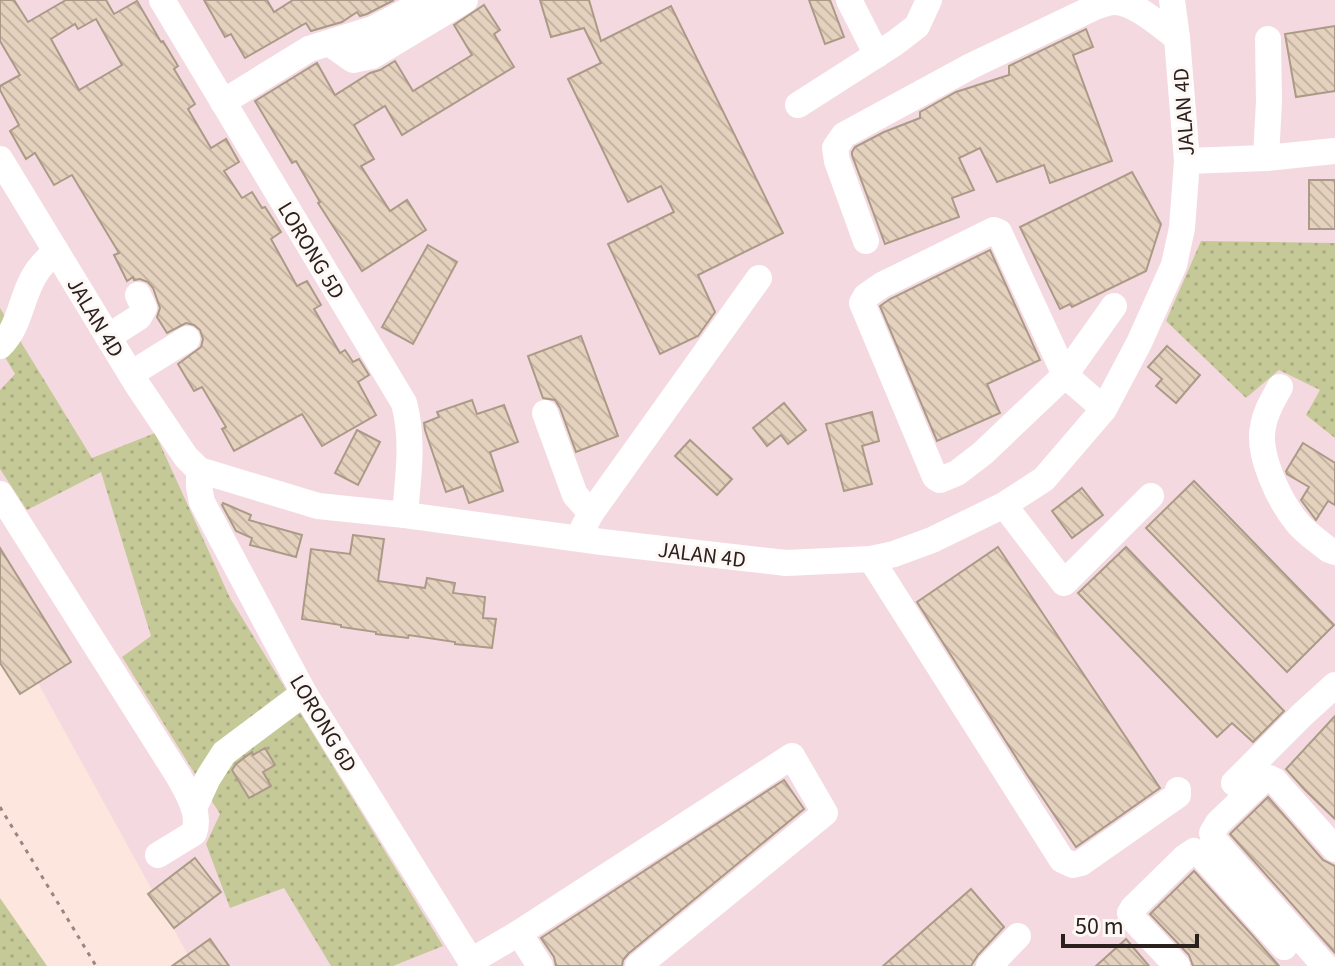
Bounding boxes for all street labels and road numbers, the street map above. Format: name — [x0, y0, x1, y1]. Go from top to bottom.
street label: JALAN 4D — [1165, 67, 1203, 157]
street label: LORONG 5D — [269, 196, 353, 305]
street label: JALAN 4D — [59, 271, 132, 364]
street label: JALAN 4D — [656, 534, 748, 576]
street label: LORONG 6D — [281, 669, 365, 778]

